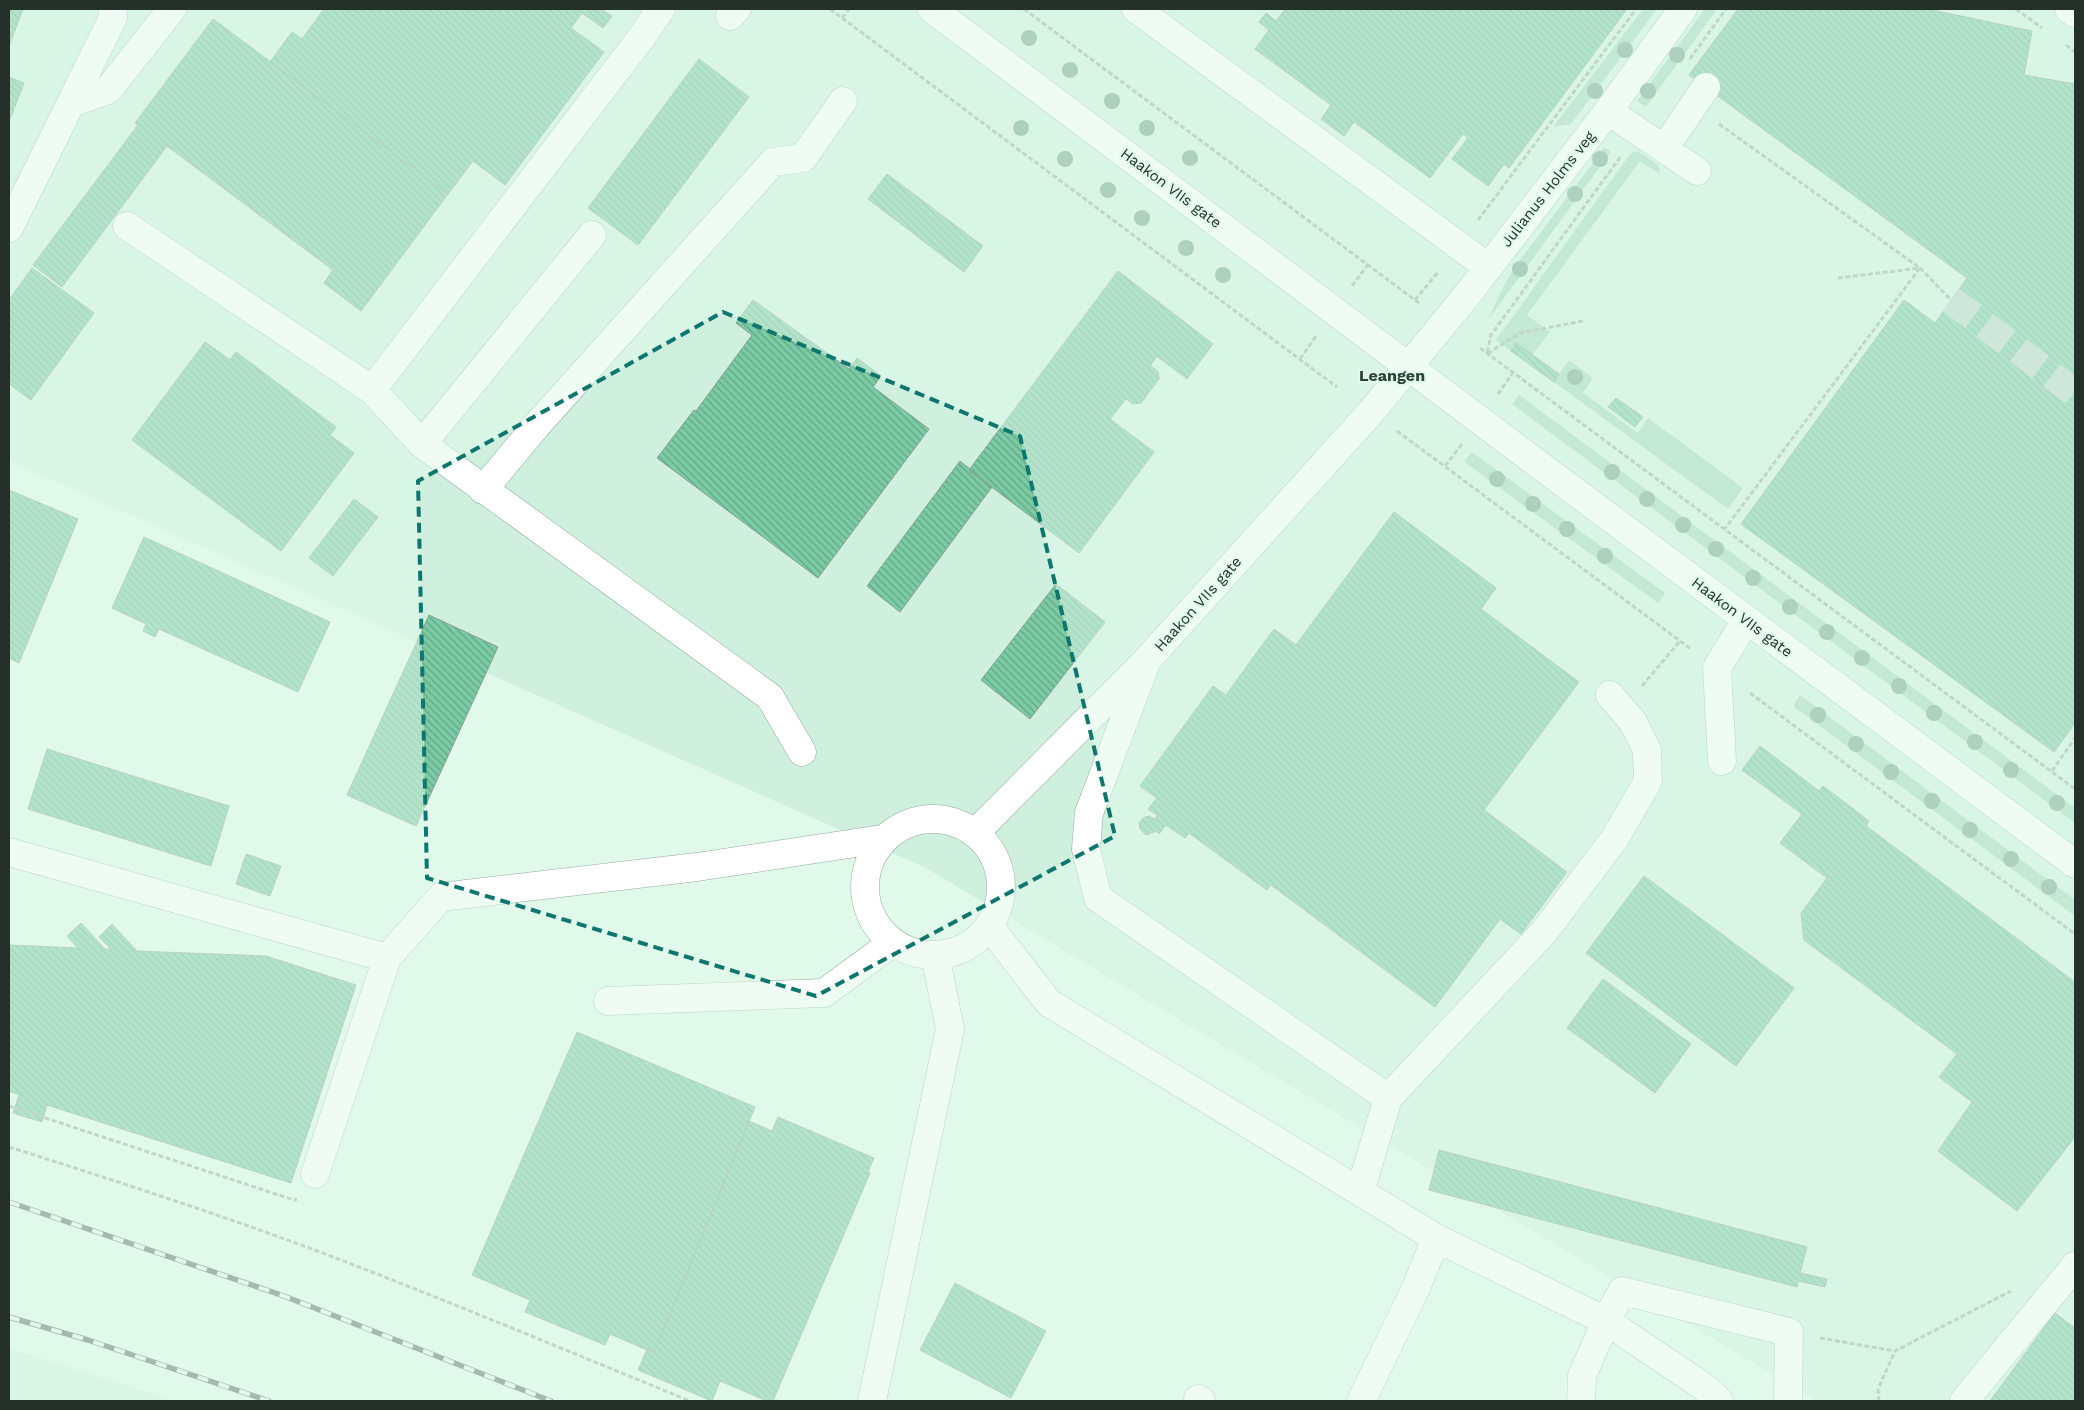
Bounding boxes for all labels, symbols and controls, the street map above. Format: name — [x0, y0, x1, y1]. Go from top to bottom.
street label: Julianus Holms veg — [1497, 127, 1599, 251]
street label: Haakon VIIs gate — [1117, 144, 1225, 232]
district label: Leangen — [1359, 366, 1425, 385]
street label: Haakon VIIs gate — [1151, 553, 1245, 655]
street label: Haakon VIIs gate — [1688, 573, 1796, 661]

